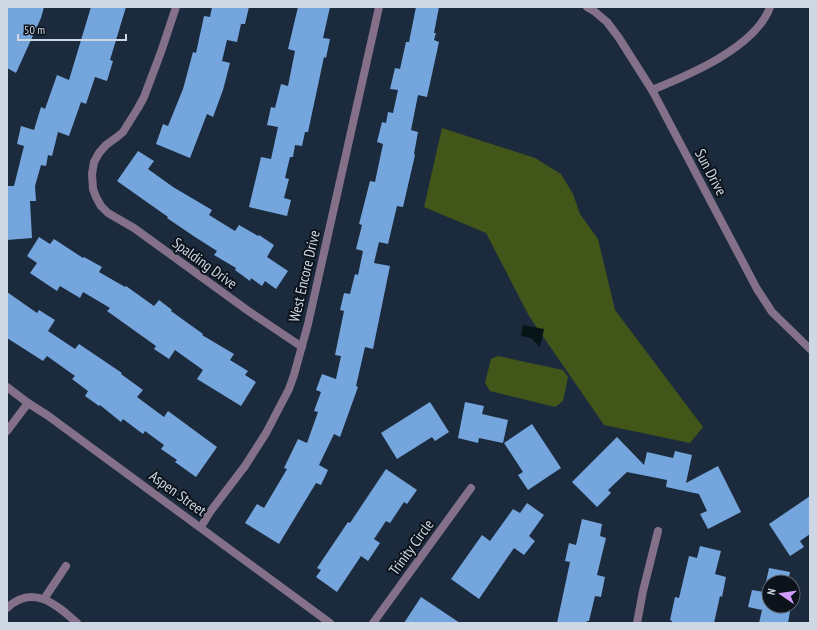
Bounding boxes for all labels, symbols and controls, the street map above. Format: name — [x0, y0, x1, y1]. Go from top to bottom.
scale bar — [18, 16, 126, 42]
text: 50 m — [24, 22, 45, 37]
street label: Sun Drive — [691, 145, 731, 199]
street label: West Encore Drive — [284, 228, 324, 324]
street label: Spalding Drive — [169, 233, 241, 293]
street label: Aspen Street — [146, 466, 210, 520]
street label: Trinity Circle — [384, 515, 438, 579]
north arrow — [761, 574, 801, 614]
text: N — [764, 587, 779, 596]

